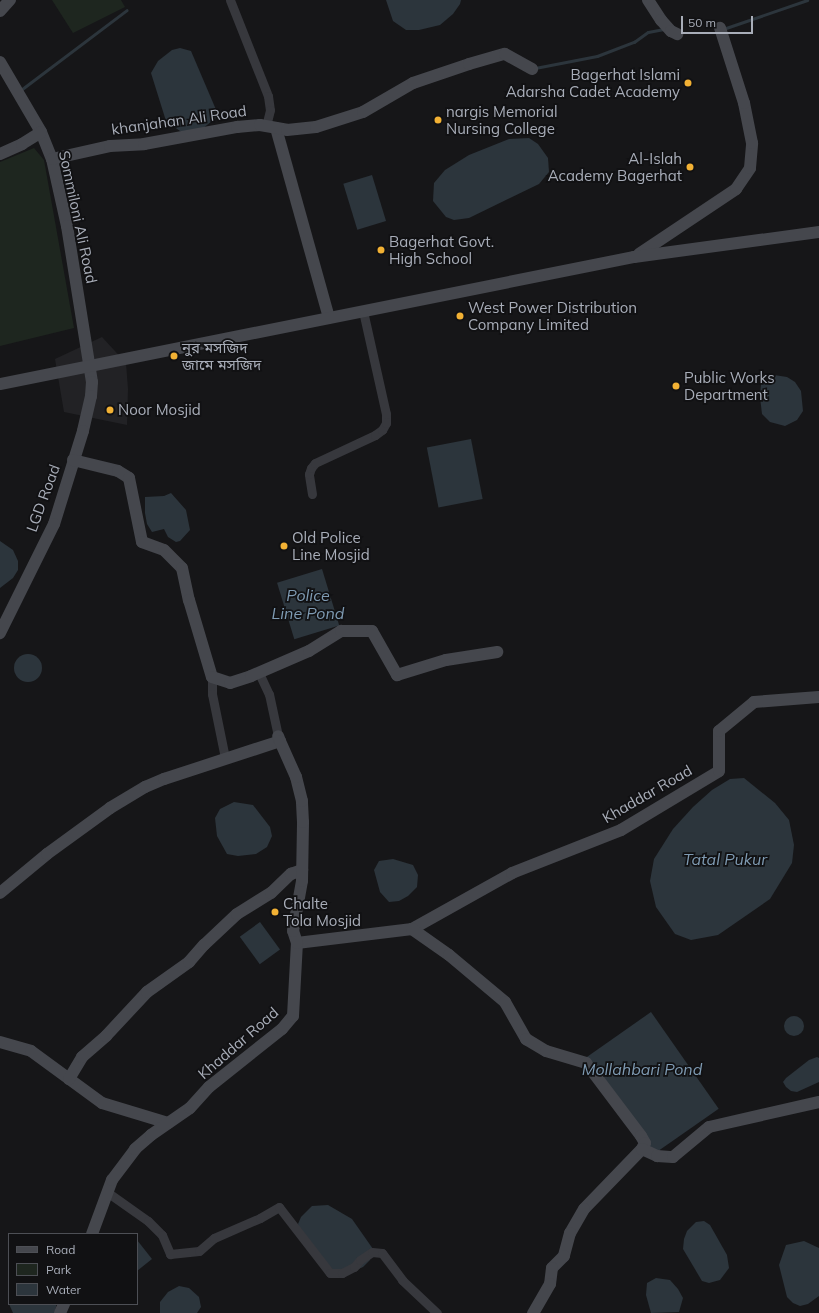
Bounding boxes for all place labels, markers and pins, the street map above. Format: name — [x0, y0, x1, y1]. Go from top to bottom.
place label: Bagerhat Islami Adarsha Cadet Academy — [506, 65, 680, 100]
marker: Bagerhat Islami Adarsha Cadet Academy — [683, 78, 693, 88]
place label: nargis Memorial Nursing College — [446, 102, 557, 137]
marker: nargis Memorial Nursing College — [433, 115, 443, 125]
place label: Al-Islah Academy Bagerhat — [548, 149, 682, 184]
marker: Al-Islah Academy Bagerhat — [685, 162, 695, 172]
place label: Bagerhat Govt. High School — [389, 232, 494, 267]
marker: Bagerhat Govt. High School — [376, 245, 386, 255]
place label: West Power Distribution Company Limited — [468, 298, 637, 333]
marker: West Power Distribution Company Limited — [455, 311, 465, 321]
place label: নুর মসজিদ জামে মসজিদ — [182, 338, 261, 373]
marker: নুর মসজিদ জামে মসজিদ — [169, 351, 179, 361]
place label: Public Works Department — [684, 368, 775, 403]
marker: Public Works Department — [671, 381, 681, 391]
place label: Noor Mosjid — [118, 401, 201, 419]
marker: Noor Mosjid — [105, 405, 115, 415]
place label: Old Police Line Mosjid — [292, 528, 370, 563]
marker: Old Police Line Mosjid — [279, 541, 289, 551]
place label: Chalte Tola Mosjid — [283, 894, 361, 929]
marker: Chalte Tola Mosjid — [270, 907, 280, 917]

